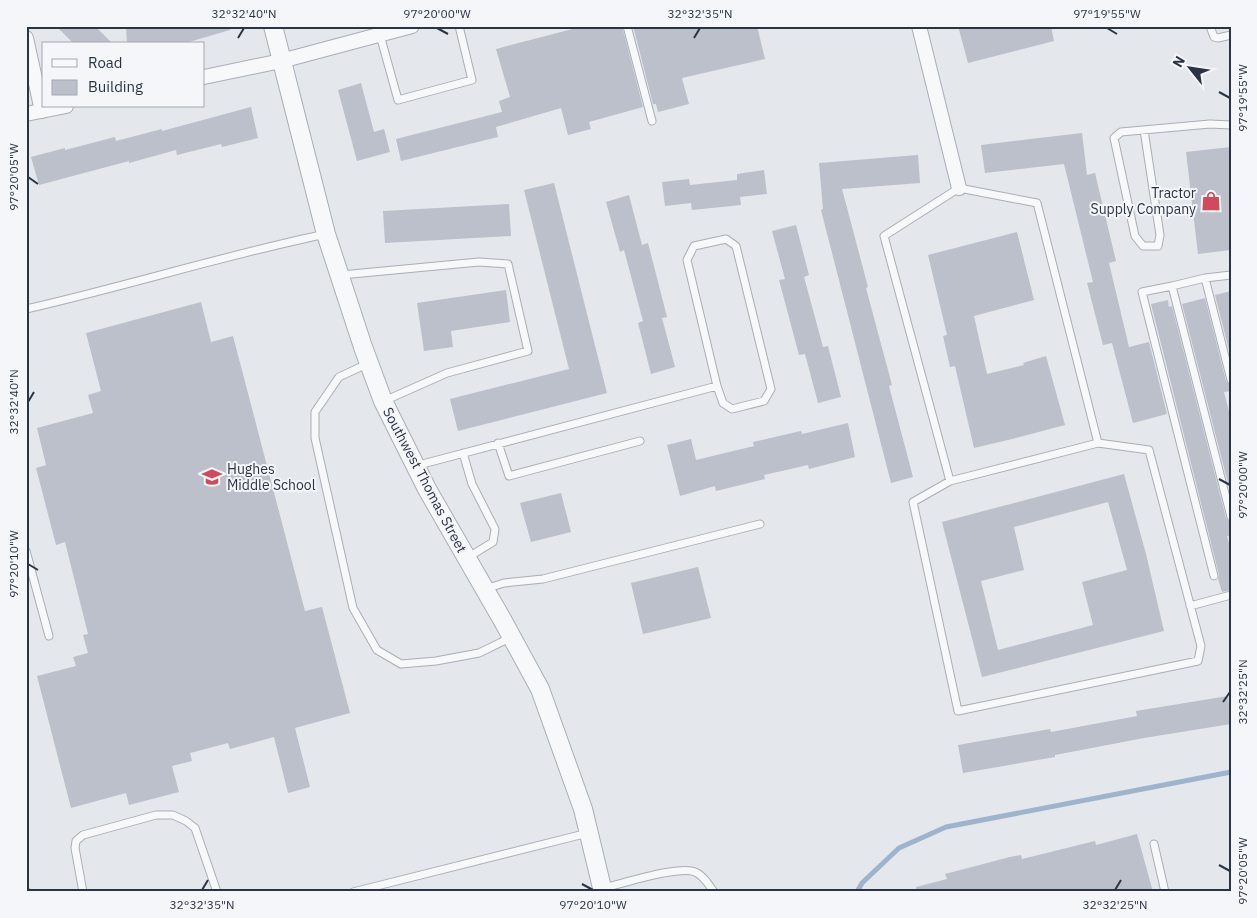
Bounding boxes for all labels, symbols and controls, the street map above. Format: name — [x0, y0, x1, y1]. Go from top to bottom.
text: 32°32'40"N — [211, 6, 277, 21]
text: 97°20'00"W — [403, 6, 471, 21]
text: 32°32'35"N — [667, 6, 733, 21]
text: 97°19'55"W — [1073, 6, 1141, 21]
legend — [42, 42, 205, 108]
north arrow — [1164, 42, 1214, 92]
text: Road — [88, 53, 123, 72]
text: N — [1168, 53, 1189, 70]
text: 97°19'55"W — [1235, 64, 1250, 132]
text: Building — [88, 77, 143, 96]
text: 97°20'05"W — [6, 143, 21, 211]
place label: Tractor Supply Company — [1091, 184, 1196, 218]
shop icon: Tractor Supply Company — [1200, 190, 1222, 212]
text: 32°32'40"N — [6, 369, 21, 435]
street label: Southwest Thomas Street — [379, 404, 471, 556]
text: 97°20'00"W — [1235, 451, 1250, 519]
place label: Hughes Middle School — [227, 460, 316, 494]
school or university icon: Hughes Middle School — [201, 466, 223, 488]
text: 97°20'10"W — [6, 530, 21, 598]
text: 32°32'25"N — [1235, 659, 1250, 725]
text: 97°20'05"W — [1235, 837, 1250, 905]
text: 32°32'35"N — [169, 897, 235, 912]
text: 97°20'10"W — [559, 897, 627, 912]
text: 32°32'25"N — [1082, 897, 1148, 912]

